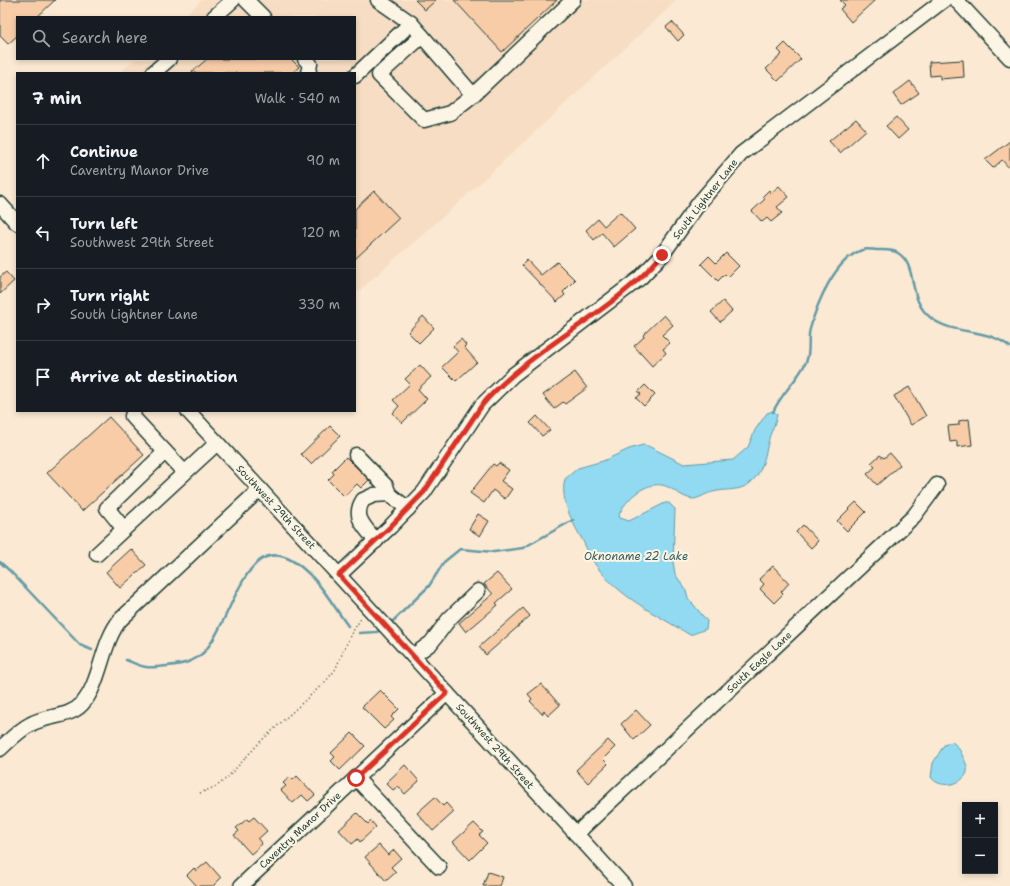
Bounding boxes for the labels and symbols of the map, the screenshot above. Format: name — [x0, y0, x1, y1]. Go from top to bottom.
street label: South Lightner Lane — [670, 156, 741, 242]
route end — [653, 246, 671, 264]
street label: Southwest 29th Street — [234, 462, 318, 552]
water label: Oknoname 22 Lake — [584, 549, 688, 564]
street label: South Eagle Lane — [724, 628, 795, 696]
street label: Southwest 29th Street — [453, 701, 537, 791]
route start — [347, 769, 365, 787]
street label: Caventry Manor Drive — [256, 789, 344, 871]

